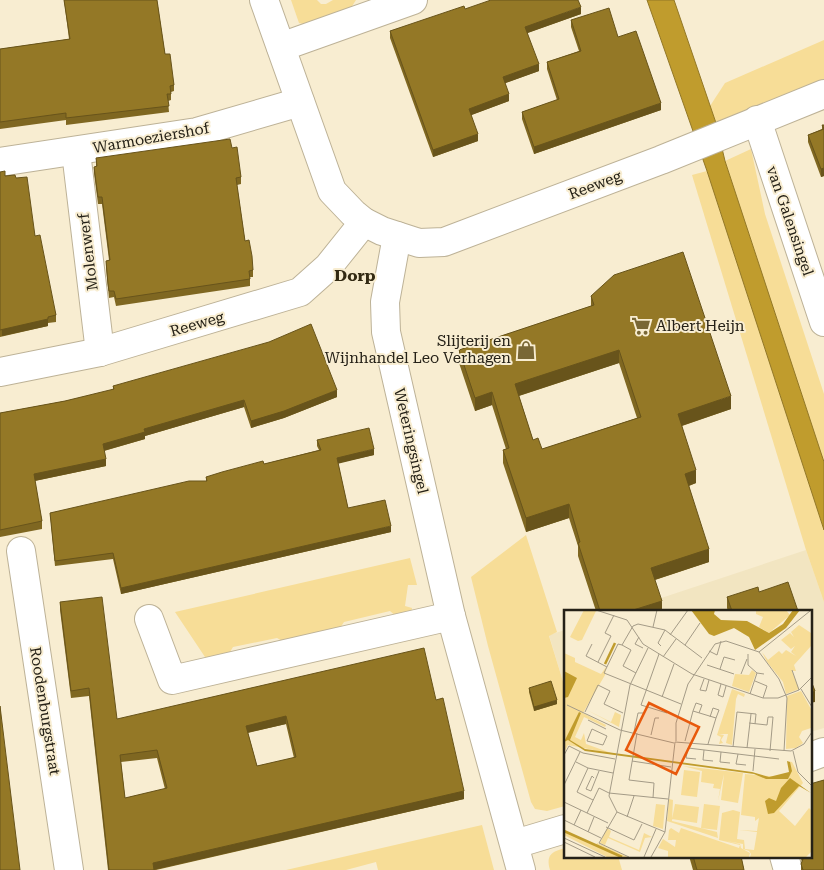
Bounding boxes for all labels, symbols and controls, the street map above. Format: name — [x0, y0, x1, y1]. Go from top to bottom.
street label: Warmoeziershof — [91, 119, 212, 157]
street label: van Galensingel — [763, 164, 817, 279]
street label: Reeweg — [566, 167, 625, 203]
street label: Molenwerf — [74, 211, 102, 292]
district label: Dorp — [334, 266, 376, 285]
street label: Reeweg — [168, 308, 227, 340]
supermarket icon: Albert Heijn — [630, 315, 652, 337]
place label: Albert Heijn — [656, 317, 745, 335]
place label: Slijterij en Wijnhandel Leo Verhagen — [325, 332, 511, 367]
shop icon: Slijterij en Wijnhandel Leo Verhagen — [515, 339, 537, 361]
street label: Weteringsingel — [390, 386, 432, 496]
inset map — [564, 610, 812, 858]
street label: Roodenburgstraat — [26, 646, 64, 777]

